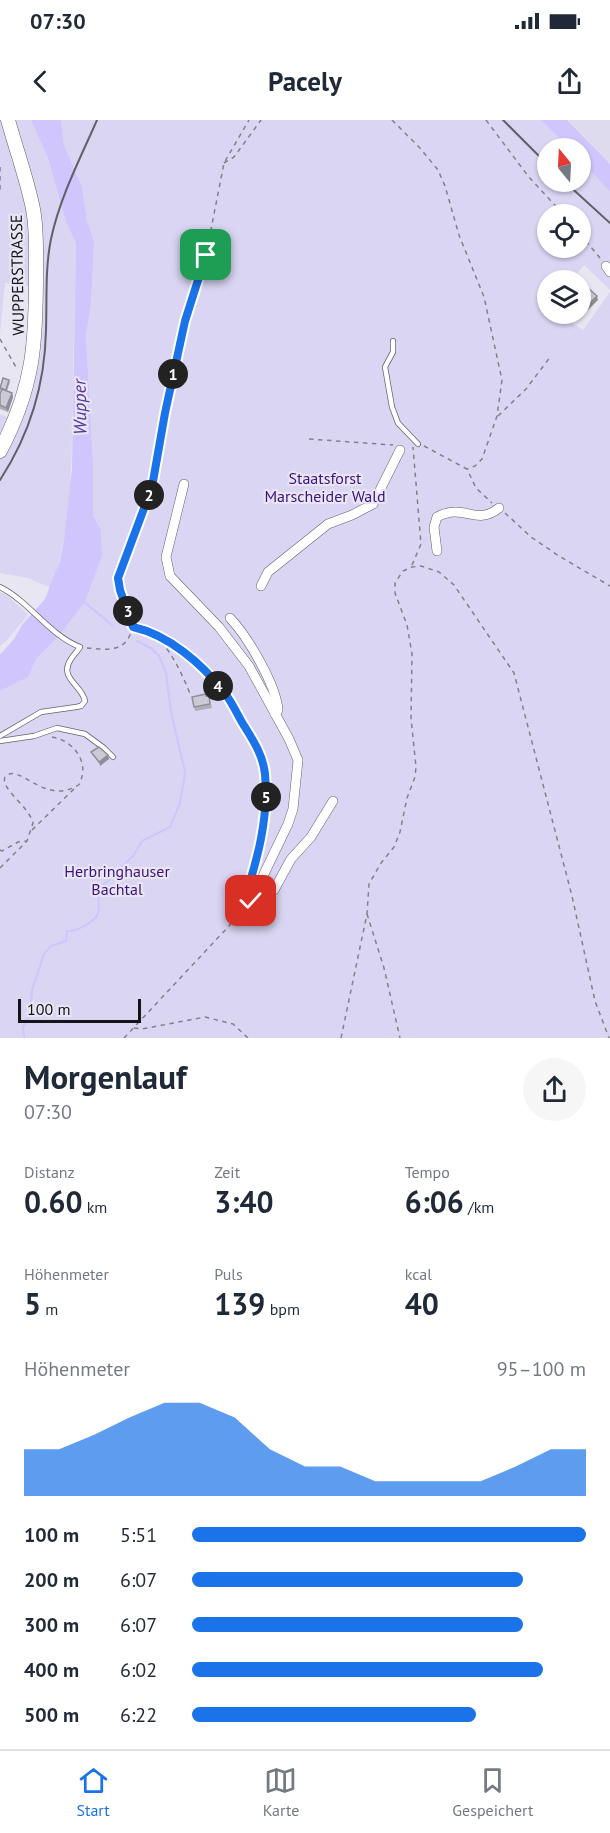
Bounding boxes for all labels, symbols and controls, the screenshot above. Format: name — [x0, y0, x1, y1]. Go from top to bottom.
text: 07:30 — [30, 7, 86, 35]
text: Pacely — [268, 64, 342, 98]
icon: back — [24, 65, 57, 98]
icon: share — [553, 65, 586, 98]
north arrow — [537, 138, 591, 192]
map controls — [537, 138, 591, 324]
button: locate — [537, 204, 591, 258]
street label: WUPPERSTRASSE — [6, 214, 28, 336]
pin — [180, 229, 231, 280]
icon: arrive — [189, 238, 222, 271]
button: layers — [537, 270, 591, 324]
pin: 1 — [158, 359, 188, 389]
text: 1 — [168, 364, 178, 384]
water label: Wupper — [67, 378, 91, 435]
park label: Staatsforst Marscheider Wald — [264, 468, 386, 506]
pin: 2 — [134, 480, 164, 510]
text: 2 — [144, 485, 154, 505]
pin: 3 — [113, 596, 143, 626]
text: 3 — [123, 601, 133, 621]
pin: 4 — [203, 671, 233, 701]
text: 4 — [213, 676, 223, 696]
pin: 5 — [251, 782, 281, 812]
text: 5 — [261, 787, 271, 807]
park label: Herbringhauser Bachtal — [64, 861, 170, 899]
pin — [225, 875, 276, 926]
icon: check — [234, 884, 267, 917]
scale bar — [18, 996, 141, 1024]
text: 100 m — [27, 999, 70, 1019]
text: Morgenlauf — [24, 1055, 187, 1098]
button: share — [523, 1058, 586, 1121]
text: 07:30 — [24, 1099, 72, 1125]
text: Distanz — [24, 1162, 75, 1182]
text: Zeit — [214, 1162, 240, 1182]
text: Tempo — [405, 1162, 450, 1182]
text: 0.60 — [24, 1182, 82, 1221]
text: 3:40 — [214, 1182, 273, 1221]
text: 6:06 — [405, 1182, 464, 1221]
text: km — [82, 1197, 107, 1217]
text: /km — [464, 1197, 494, 1217]
text: Höhenmeter — [24, 1264, 109, 1284]
text: Puls — [214, 1264, 243, 1284]
text: kcal — [405, 1264, 432, 1284]
text: 5 — [24, 1284, 41, 1323]
text: 139 — [214, 1284, 265, 1323]
text: 40 — [405, 1284, 439, 1323]
text: m — [41, 1299, 58, 1319]
text: bpm — [265, 1299, 300, 1319]
text: Höhenmeter — [24, 1356, 130, 1382]
text: 95–100 m — [497, 1356, 586, 1382]
text: 100 m — [24, 1522, 79, 1548]
text: 5:51 — [120, 1522, 157, 1548]
text: 200 m — [24, 1567, 79, 1593]
text: 6:07 — [120, 1567, 157, 1593]
text: 300 m — [24, 1612, 79, 1638]
text: 6:07 — [120, 1612, 157, 1638]
text: 400 m — [24, 1657, 79, 1683]
text: 6:02 — [120, 1657, 157, 1683]
text: 500 m — [24, 1702, 79, 1728]
text: 6:22 — [120, 1702, 157, 1728]
tab: Start — [77, 1764, 110, 1820]
tab: Karte — [263, 1764, 299, 1820]
tab: Gespeichert — [452, 1764, 533, 1820]

